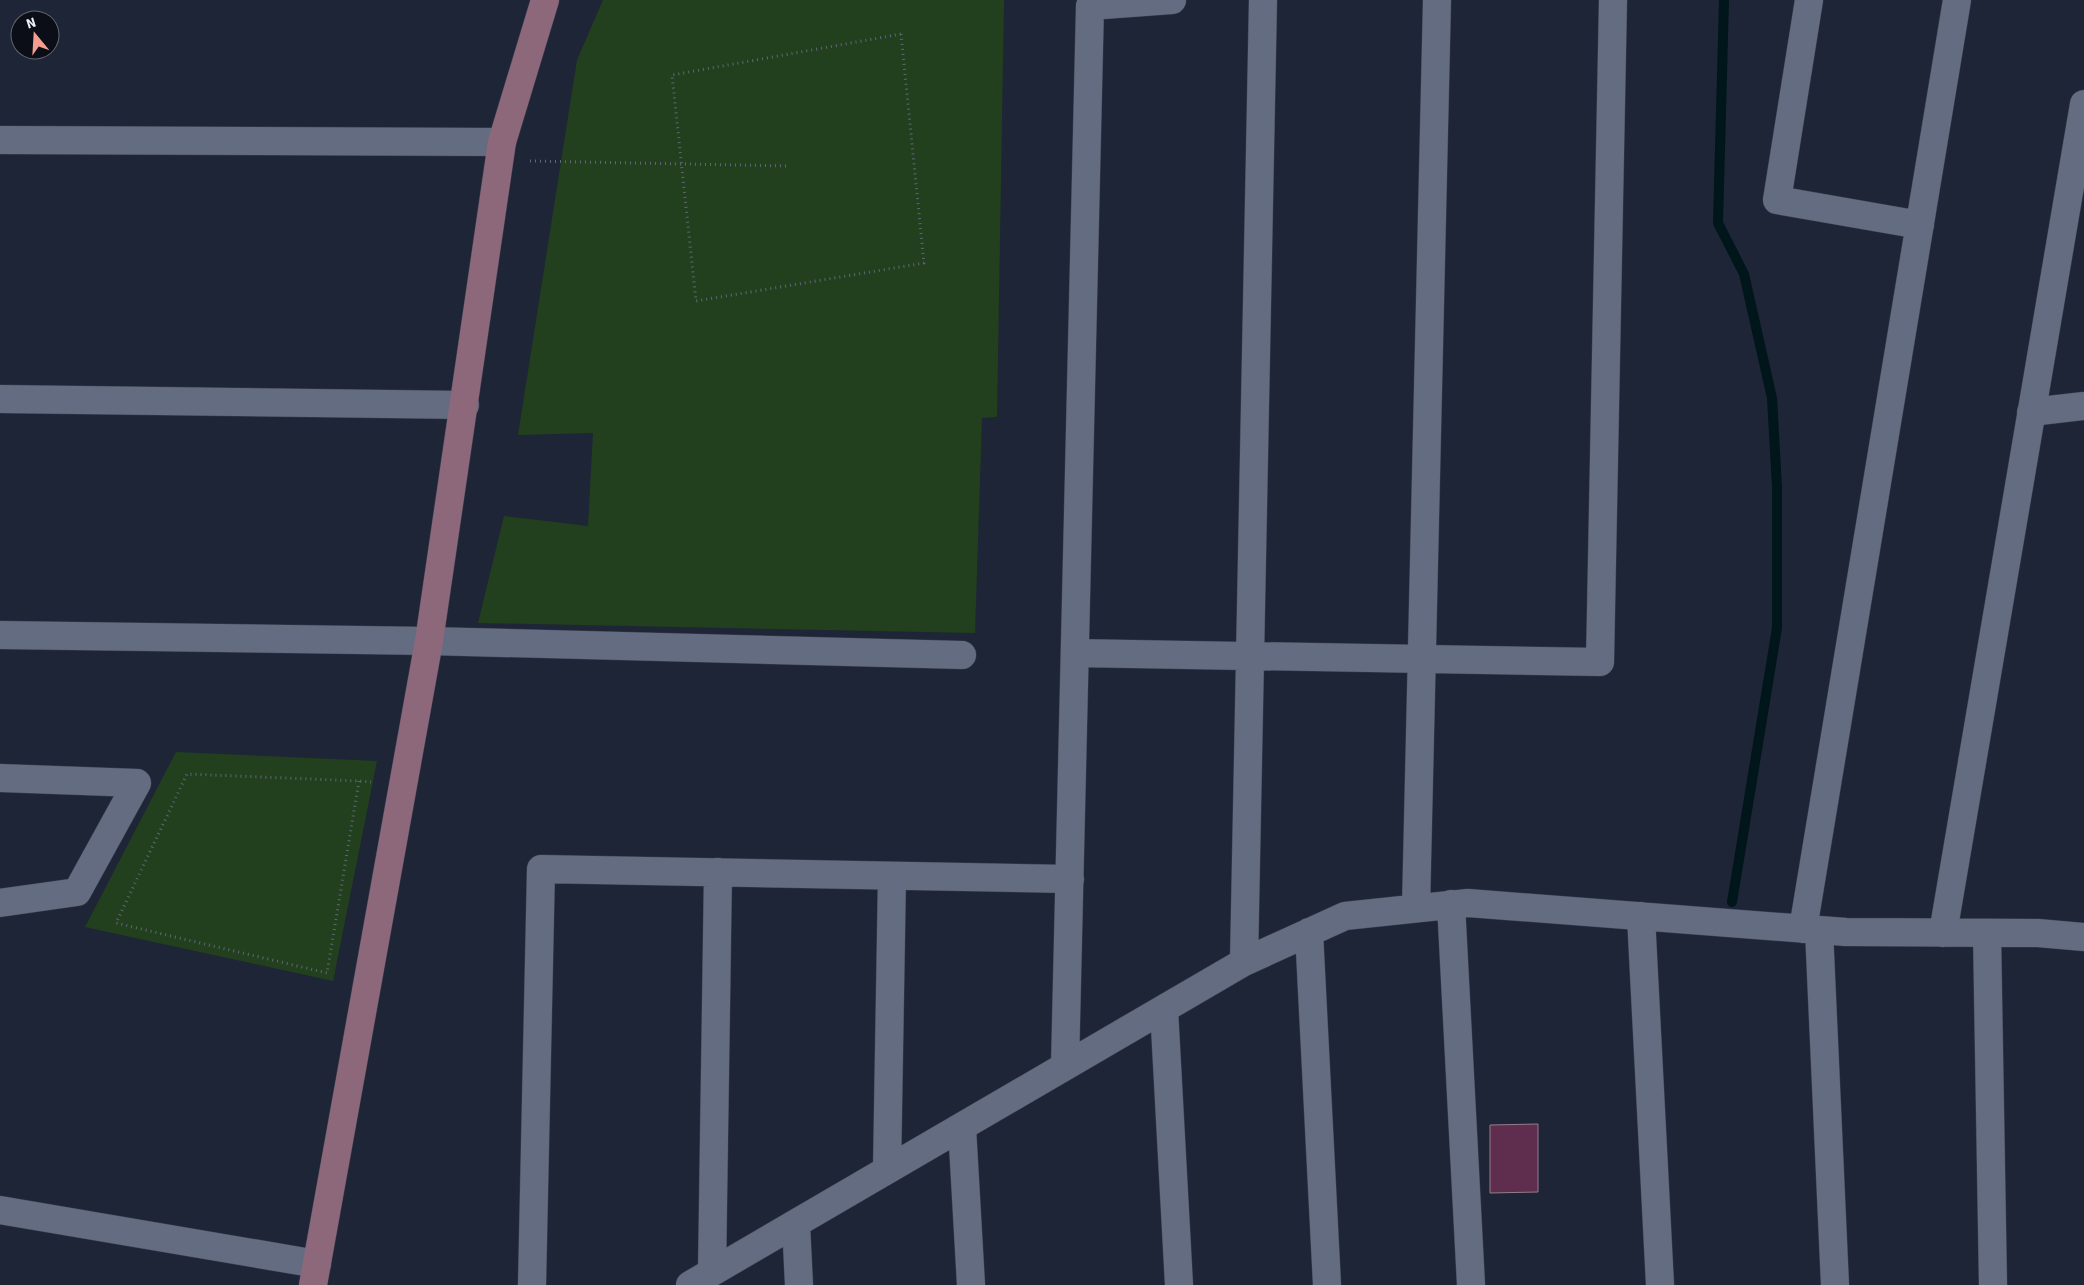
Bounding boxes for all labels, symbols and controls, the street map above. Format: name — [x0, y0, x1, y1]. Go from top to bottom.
north arrow — [10, 10, 60, 60]
text: N — [24, 13, 39, 35]

